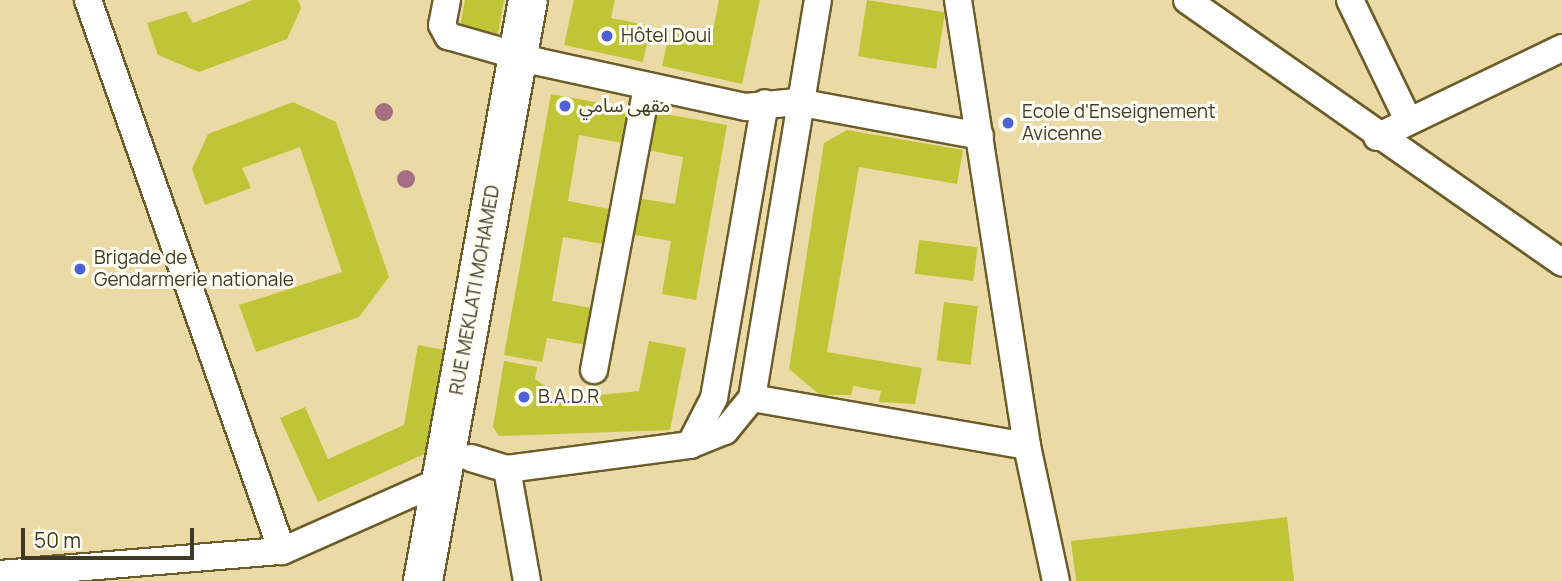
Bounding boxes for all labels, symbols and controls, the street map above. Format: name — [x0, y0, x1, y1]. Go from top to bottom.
place label: Hôtel Doui — [621, 25, 712, 47]
marker: Hôtel Doui — [599, 28, 615, 44]
place label: مقهى سامي — [579, 95, 670, 117]
marker: مقهى سامي — [557, 98, 573, 114]
place label: Ecole d'Enseignement Avicenne — [1022, 101, 1216, 145]
marker: Ecole d'Enseignement Avicenne — [1000, 115, 1016, 131]
street label: RUE MEKLATI MOHAMED — [445, 183, 505, 397]
place label: Brigade de Gendarmerie nationale — [94, 247, 294, 291]
marker: Brigade de Gendarmerie nationale — [72, 261, 88, 277]
place label: B.A.D.R — [538, 386, 599, 408]
marker: B.A.D.R — [516, 389, 532, 405]
scale bar — [24, 514, 198, 558]
text: 50 m — [34, 526, 81, 554]

